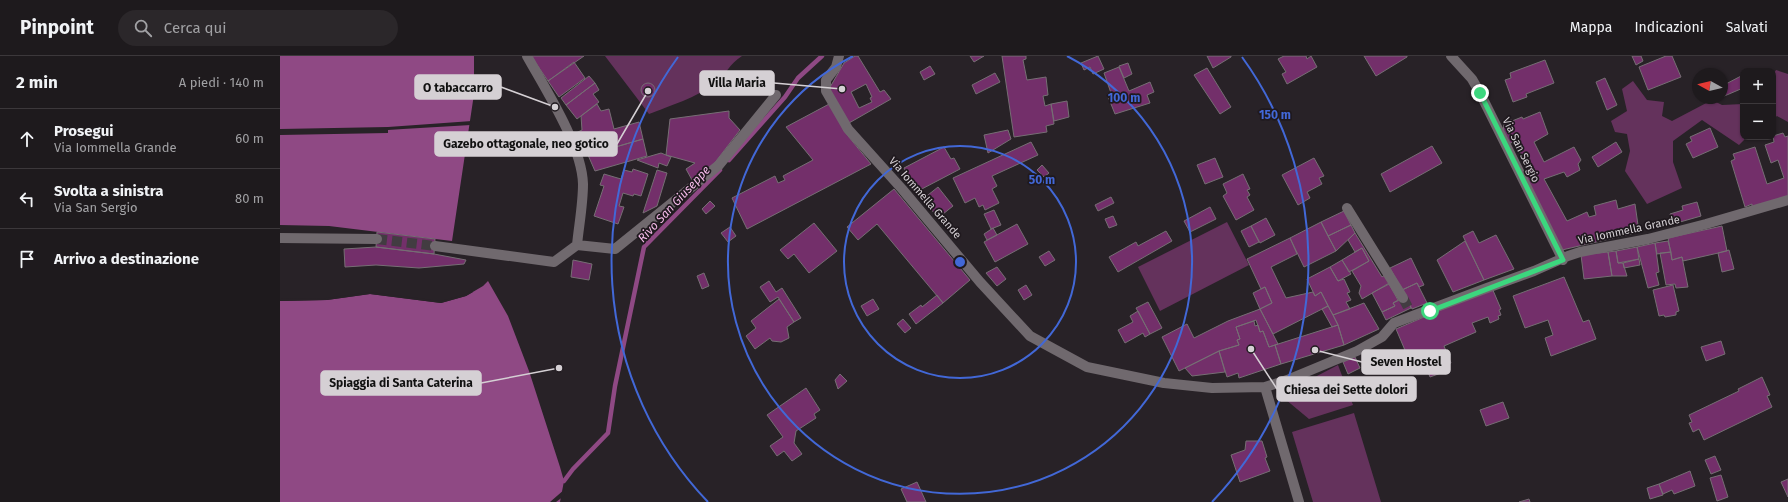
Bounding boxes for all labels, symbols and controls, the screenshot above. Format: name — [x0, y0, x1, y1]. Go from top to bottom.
search box — [118, 10, 398, 46]
text: Pinpoint — [20, 16, 94, 39]
icon: search — [132, 17, 154, 39]
text: Cerca qui — [164, 19, 227, 37]
text: Mappa — [1570, 19, 1612, 36]
text: Indicazioni — [1634, 19, 1704, 36]
text: Salvati — [1726, 19, 1768, 36]
north arrow — [1692, 68, 1728, 104]
map controls — [1740, 68, 1776, 140]
button: + — [1740, 68, 1776, 104]
callout: Villa Maria — [700, 71, 774, 95]
text: 2 min — [16, 72, 58, 93]
text: A piedi · 140 m — [179, 75, 264, 90]
callout: O tabaccarro — [415, 75, 501, 99]
text: Villa Maria — [707, 76, 766, 90]
text: O tabaccarro — [423, 81, 493, 95]
route end — [1471, 84, 1489, 102]
text: 100 m — [1108, 91, 1140, 105]
button: − — [1740, 104, 1776, 140]
text: 150 m — [1259, 108, 1291, 122]
street label: Via San Sergio — [1500, 115, 1542, 185]
text: Prosegui — [54, 122, 113, 140]
icon: ahead — [16, 128, 38, 150]
text: 60 m — [235, 131, 264, 146]
callout: Gazebo ottagonale, neo gotico — [435, 132, 617, 156]
text: Gazebo ottagonale, neo gotico — [443, 137, 609, 151]
text: Via Iommella Grande — [54, 140, 177, 155]
street label: Via Iommella Grande — [886, 155, 964, 241]
water label: Rivo San Giuseppe — [635, 163, 713, 245]
text: 50 m — [1029, 173, 1055, 187]
text: Svolta a sinistra — [54, 182, 164, 200]
icon: left — [16, 188, 38, 210]
text: 80 m — [235, 191, 264, 206]
text: Via San Sergio — [54, 200, 138, 215]
street label: Via Iommella Grande — [1577, 213, 1681, 247]
icon: arrive — [16, 248, 38, 270]
text: Arrivo a destinazione — [54, 250, 199, 268]
centre of rings — [953, 255, 967, 269]
route start — [1421, 302, 1439, 320]
callout: Seven Hostel — [1362, 350, 1450, 374]
text: Seven Hostel — [1370, 355, 1442, 369]
callout: Spiaggia di Santa Caterina — [321, 371, 481, 395]
text: Spiaggia di Santa Caterina — [329, 376, 473, 390]
callout: Chiesa dei Sette dolori — [1277, 377, 1416, 401]
text: Chiesa dei Sette dolori — [1284, 383, 1408, 397]

